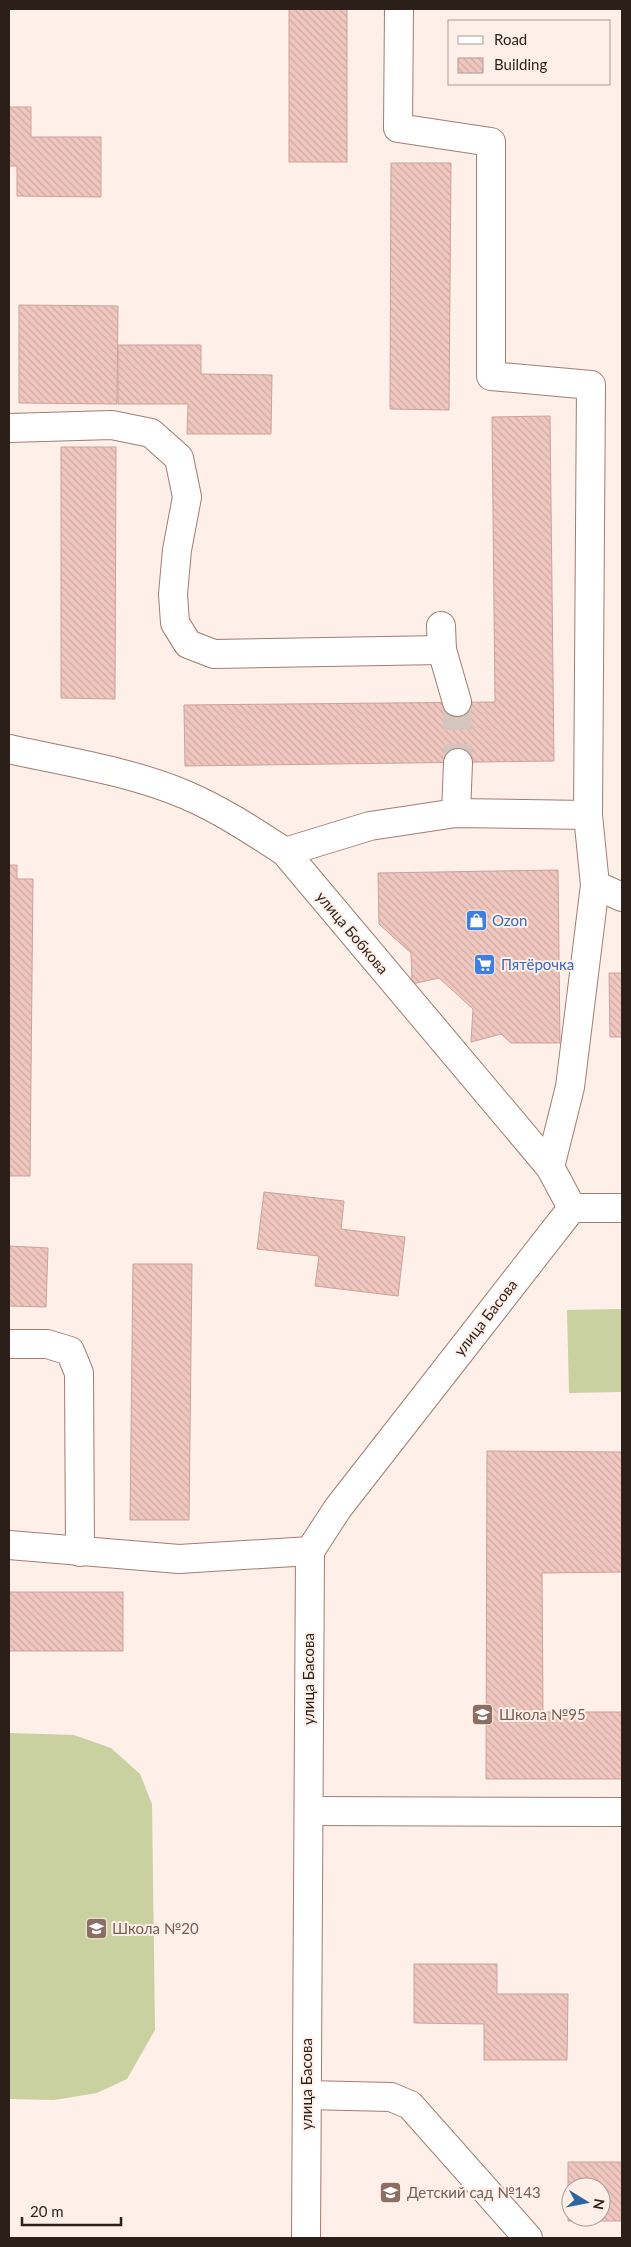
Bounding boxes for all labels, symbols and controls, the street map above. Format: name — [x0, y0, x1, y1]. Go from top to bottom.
legend — [448, 20, 611, 85]
text: Road — [494, 30, 527, 48]
text: Building — [494, 55, 547, 73]
street label: улица Бобкова — [313, 887, 393, 977]
shop icon: Ozon — [464, 909, 488, 933]
place label: Ozon — [492, 911, 527, 929]
supermarket icon: Пятёрочка — [473, 953, 497, 977]
place label: Пятёрочка — [501, 955, 574, 973]
street label: улица Басова — [450, 1276, 521, 1359]
street label: улица Басова — [299, 1633, 317, 1725]
school or university icon: Школа №95 — [471, 1703, 495, 1727]
place label: Школа №95 — [499, 1705, 586, 1723]
school or university icon: Школа №20 — [84, 1917, 108, 1941]
place label: Школа №20 — [112, 1919, 199, 1937]
street label: улица Басова — [297, 2038, 315, 2130]
north arrow — [561, 2177, 611, 2227]
school or university icon: Детский сад №143 — [379, 2181, 403, 2205]
place label: Детский сад №143 — [407, 2183, 541, 2201]
scale bar — [22, 2194, 121, 2226]
text: N — [590, 2198, 609, 2211]
text: 20 m — [30, 2202, 64, 2220]

